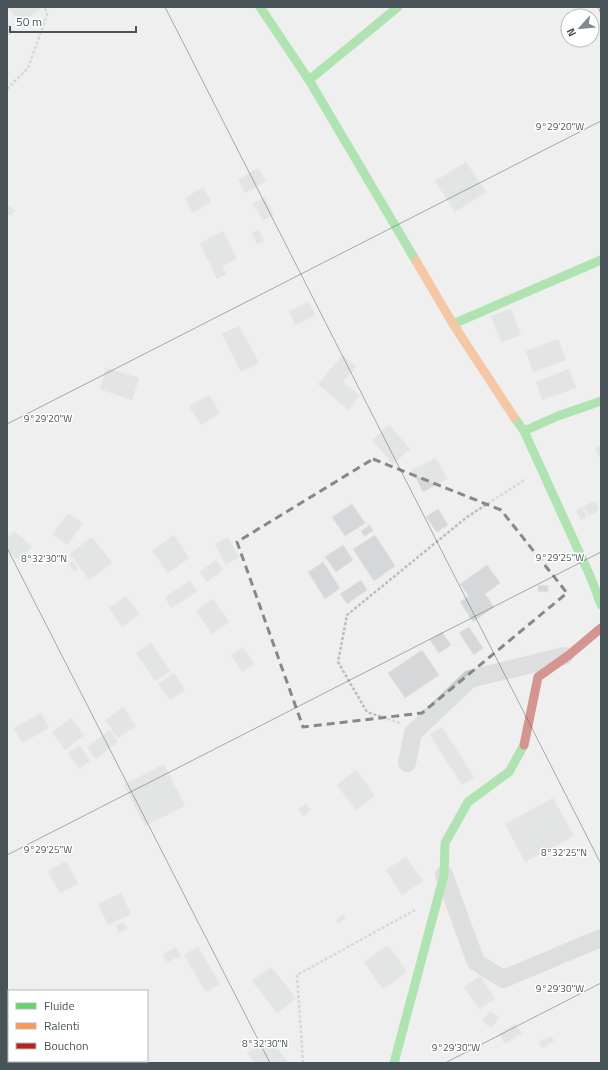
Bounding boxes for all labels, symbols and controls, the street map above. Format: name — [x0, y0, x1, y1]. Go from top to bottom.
scale bar — [10, 8, 136, 34]
north arrow — [560, 8, 600, 48]
text: 50 m — [16, 12, 42, 31]
text: N — [562, 26, 580, 40]
text: 9°29'20"W — [536, 119, 584, 134]
text: 9°29'20"W — [24, 411, 72, 426]
text: 9°29'25"W — [536, 550, 584, 565]
text: 8°32'30"N — [21, 551, 67, 566]
text: 9°29'25"W — [24, 842, 72, 857]
text: 8°32'25"N — [541, 845, 587, 860]
text: 9°29'30"W — [536, 981, 584, 996]
legend — [8, 990, 148, 1062]
text: Fluide — [44, 996, 75, 1015]
text: Ralenti — [44, 1016, 79, 1035]
text: Bouchon — [44, 1036, 89, 1055]
text: 8°32'30"N — [242, 1036, 288, 1051]
text: 9°29'30"W — [432, 1040, 480, 1055]

